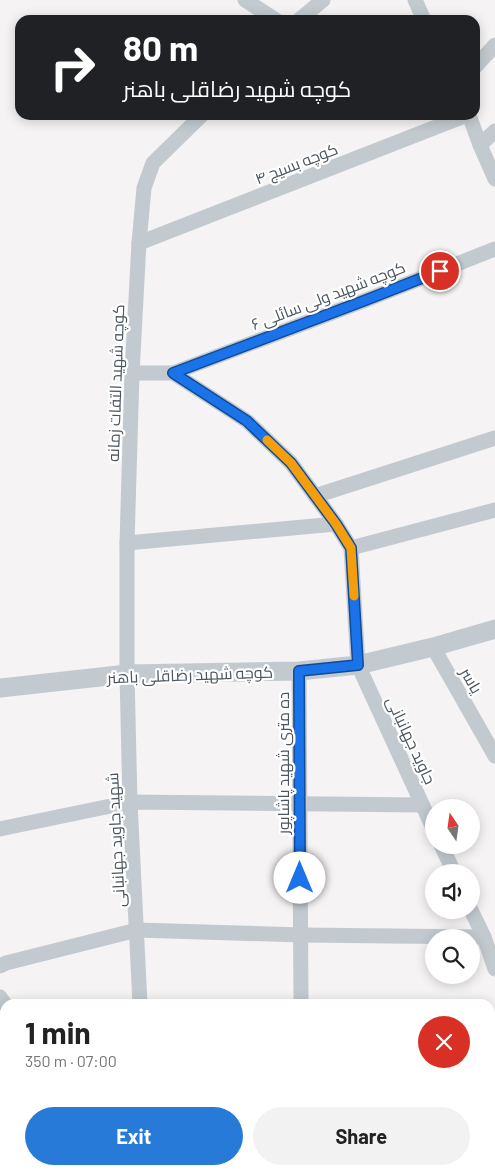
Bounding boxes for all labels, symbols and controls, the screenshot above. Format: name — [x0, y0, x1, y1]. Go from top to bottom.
text: 80 m — [123, 26, 198, 68]
icon: right — [40, 35, 105, 100]
text: کوچه شهید رضاقلی باهنر — [123, 75, 351, 101]
street label: کوچه بسیج ۴ — [252, 139, 341, 190]
pin — [419, 250, 461, 292]
street label: کوچه شهید ولی سائلی ۶ — [248, 257, 409, 336]
icon: arrive — [426, 257, 454, 285]
street label: کوچه شهید التفات زمانه — [103, 304, 130, 462]
street label: کوچه شهید رضاقلی باهنر — [106, 662, 273, 689]
street label: یاسر — [456, 663, 487, 697]
street label: ده متری شهید پاشاپور — [273, 692, 295, 835]
street label: جاوید جهانبانی — [382, 693, 441, 788]
street label: شهید جاوید جهانبانی — [102, 772, 130, 908]
north arrow — [425, 799, 480, 854]
map controls — [425, 799, 480, 984]
position arrow — [273, 851, 325, 903]
button: sound — [425, 864, 480, 919]
button: search — [425, 929, 480, 984]
text: 1 min — [25, 1014, 91, 1050]
button: close — [418, 1016, 470, 1068]
text: 350 m · 07:00 — [25, 1051, 117, 1070]
button: Exit — [25, 1107, 243, 1165]
button: Share — [253, 1107, 470, 1165]

